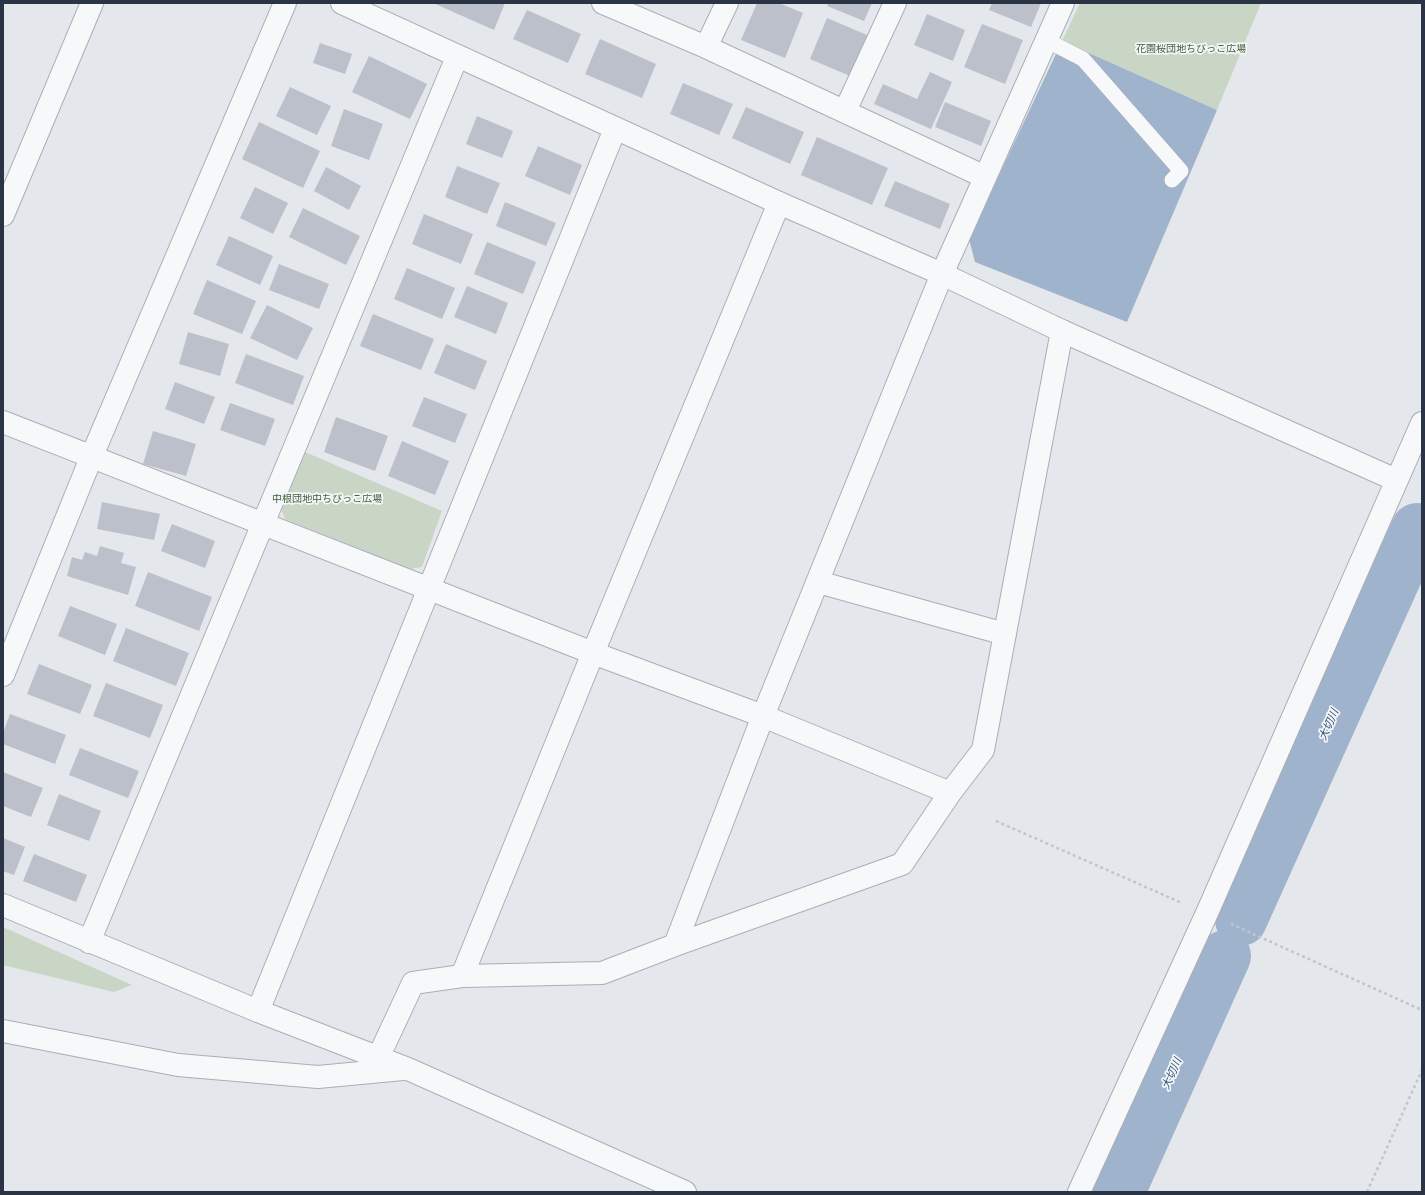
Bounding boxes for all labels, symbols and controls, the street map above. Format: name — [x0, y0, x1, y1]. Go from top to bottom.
park label: 花園桜団地ちびっこ広場 — [1136, 43, 1246, 55]
park label: 中根団地中ちびっこ広場 — [272, 493, 382, 505]
water label: 大切川 — [1316, 707, 1342, 743]
water label: 大切川 — [1159, 1056, 1185, 1092]

